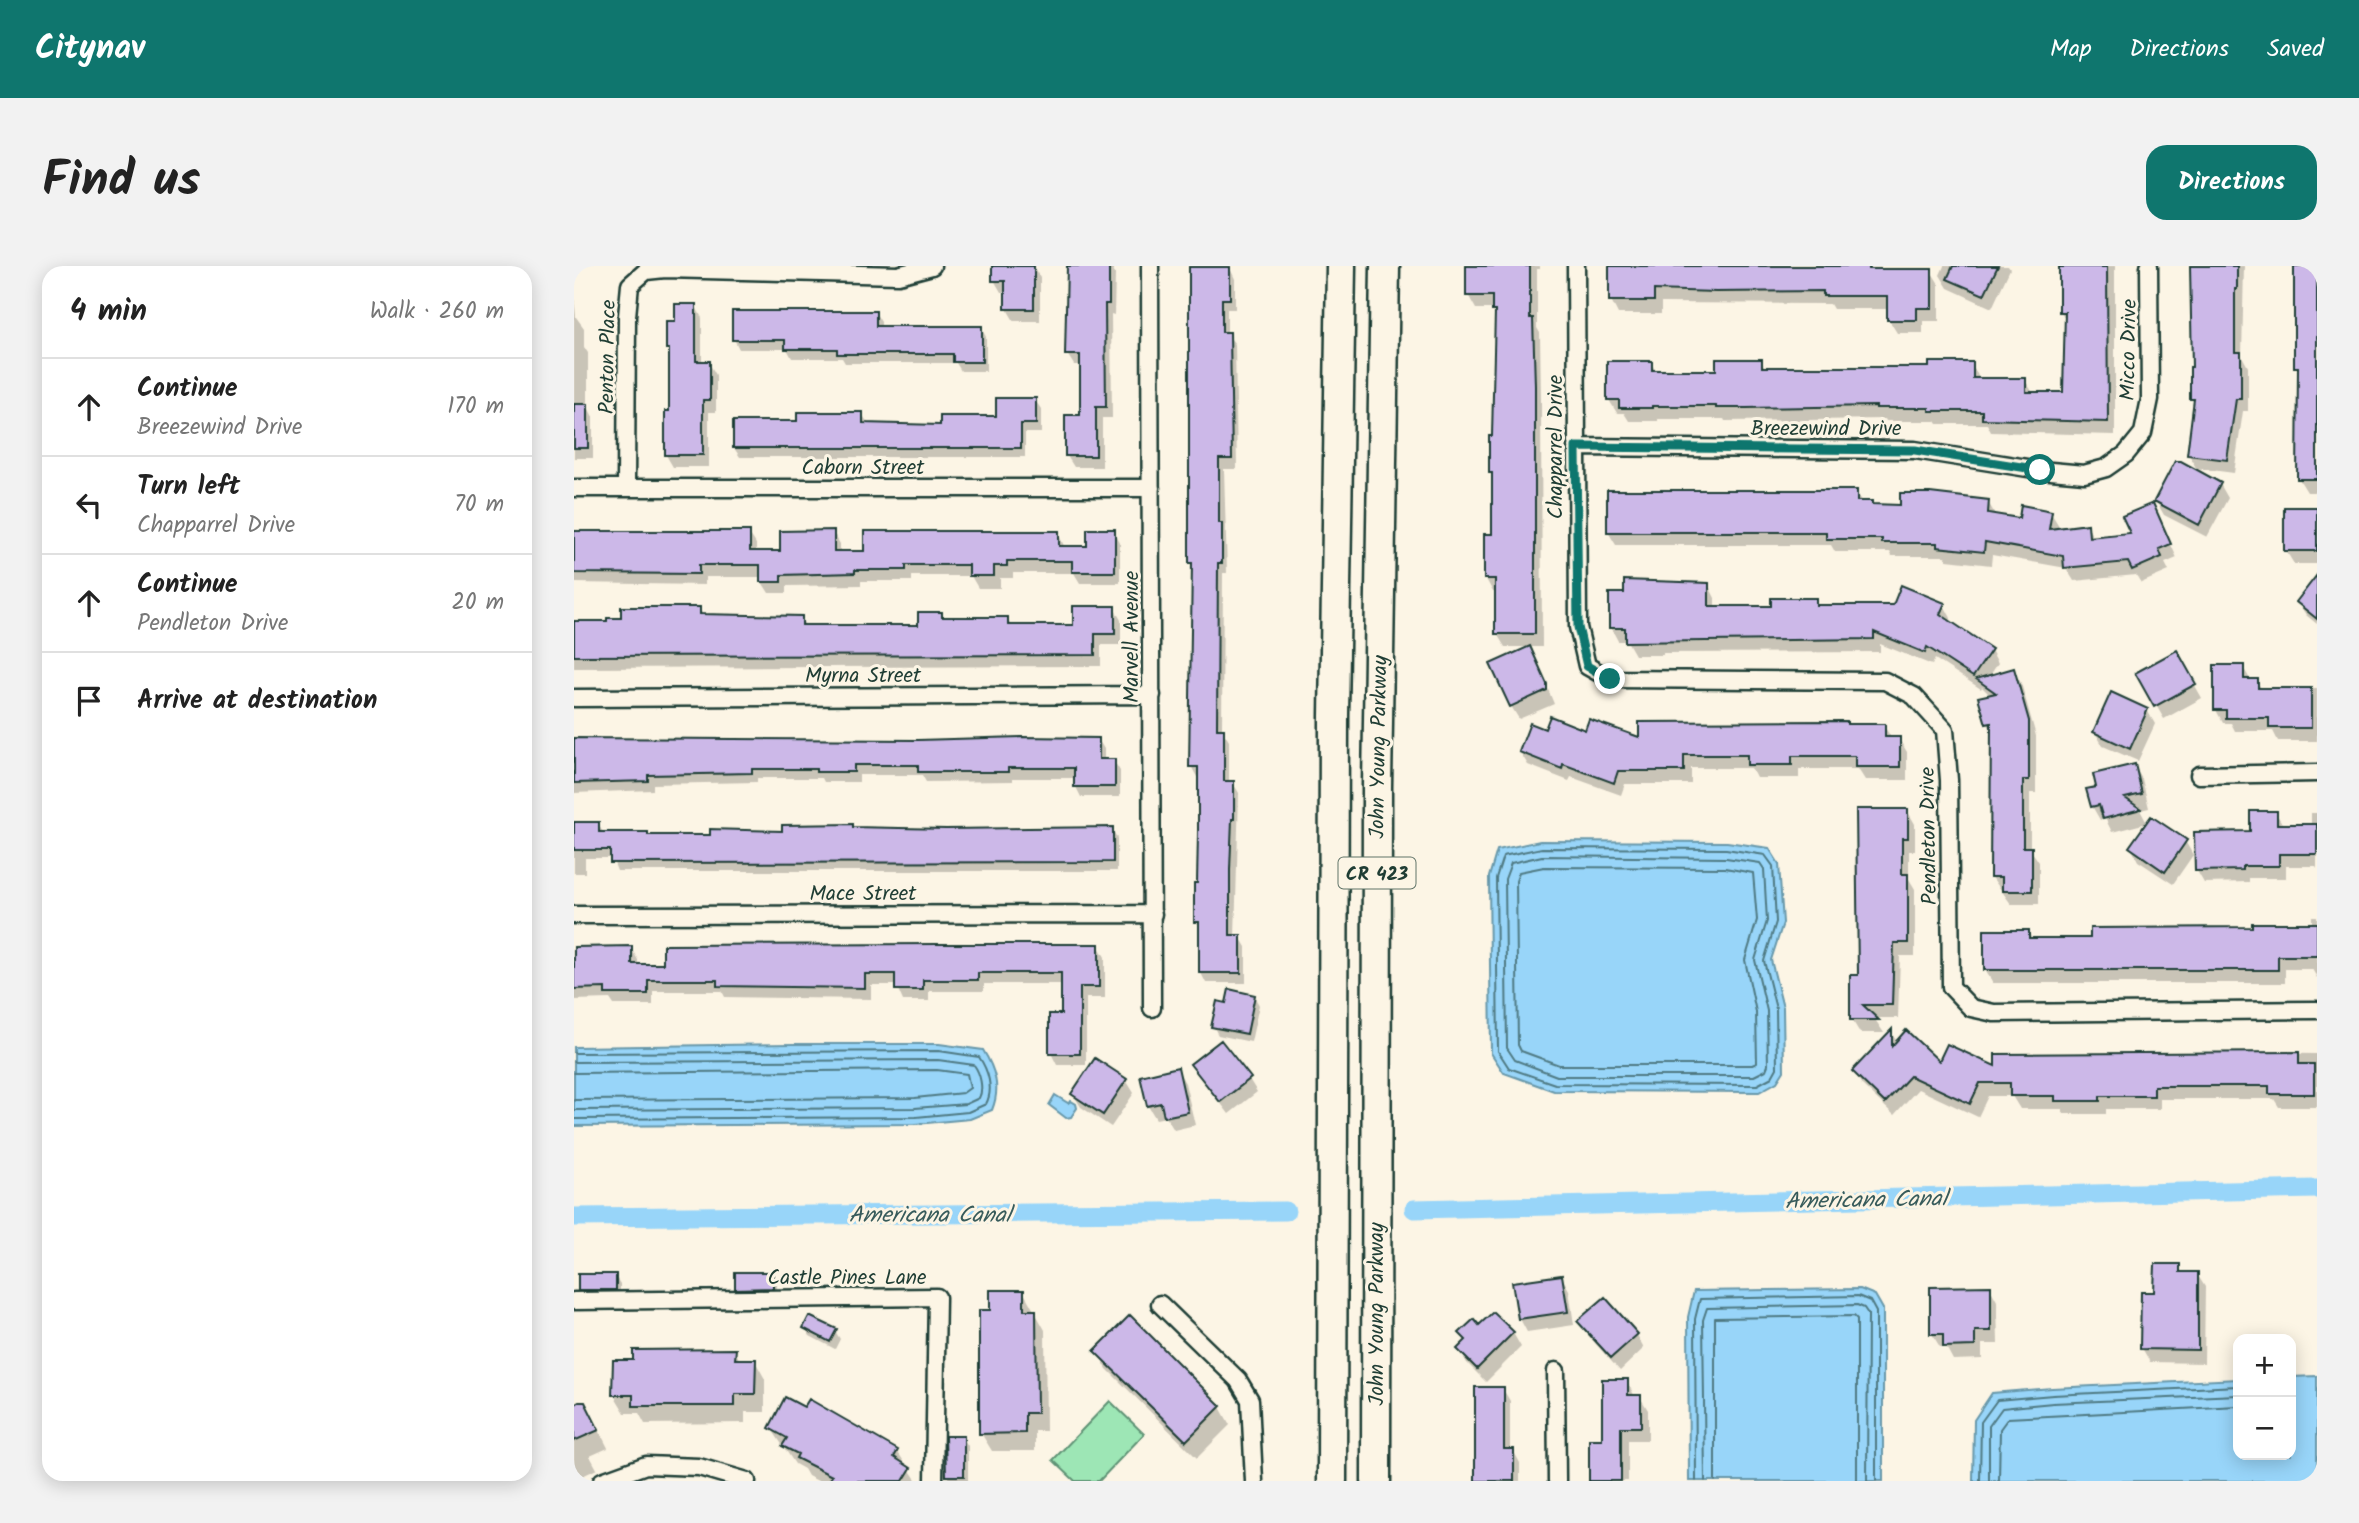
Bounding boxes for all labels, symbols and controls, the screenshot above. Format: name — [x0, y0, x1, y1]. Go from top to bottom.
text: Citynav — [35, 23, 145, 76]
text: Map — [2050, 30, 2092, 69]
text: Directions — [2130, 30, 2229, 69]
text: Saved — [2267, 30, 2324, 69]
text: Find us — [42, 143, 200, 221]
button: Directions — [2146, 145, 2317, 220]
text: 4 min — [70, 288, 147, 336]
text: Walk · 260 m — [370, 294, 504, 330]
street label: Micco Drive — [2112, 298, 2147, 401]
street label: Penton Place — [591, 299, 626, 415]
text: Continue — [137, 368, 238, 410]
street label: Chapparrel Drive — [1540, 374, 1573, 519]
icon: ahead — [70, 388, 108, 426]
text: 170 m — [447, 389, 504, 425]
text: Breezewind Drive — [137, 410, 302, 446]
street label: Breezewind Drive — [1751, 413, 1902, 446]
street label: Caborn Street — [802, 452, 925, 485]
route start — [2024, 454, 2055, 485]
text: Turn left — [137, 466, 240, 508]
icon: left — [70, 486, 108, 524]
text: 70 m — [454, 487, 504, 523]
text: Chapparrel Drive — [137, 508, 295, 544]
text: Continue — [137, 564, 238, 606]
street label: Marvell Avenue — [1116, 570, 1149, 703]
icon: ahead — [70, 584, 108, 622]
text: 20 m — [452, 585, 504, 621]
text: Pendleton Drive — [137, 606, 288, 642]
street label: John Young Parkway — [1361, 655, 1398, 839]
street label: Myrna Street — [805, 660, 922, 693]
route end — [1594, 663, 1625, 694]
text: Arrive at destination — [137, 680, 377, 722]
icon: arrive — [70, 682, 108, 720]
street label: Pendleton Drive — [1912, 766, 1947, 905]
road number: CR 423 — [1338, 858, 1416, 888]
street label: Mace Street — [810, 878, 917, 911]
water label: Americana Canal — [1785, 1182, 1952, 1220]
water label: Americana Canal — [849, 1198, 1015, 1234]
street label: John Young Parkway — [1361, 1222, 1394, 1406]
street label: Castle Pines Lane — [768, 1262, 927, 1295]
map controls — [2233, 1334, 2296, 1460]
button: + — [2233, 1334, 2296, 1397]
button: − — [2233, 1397, 2296, 1460]

